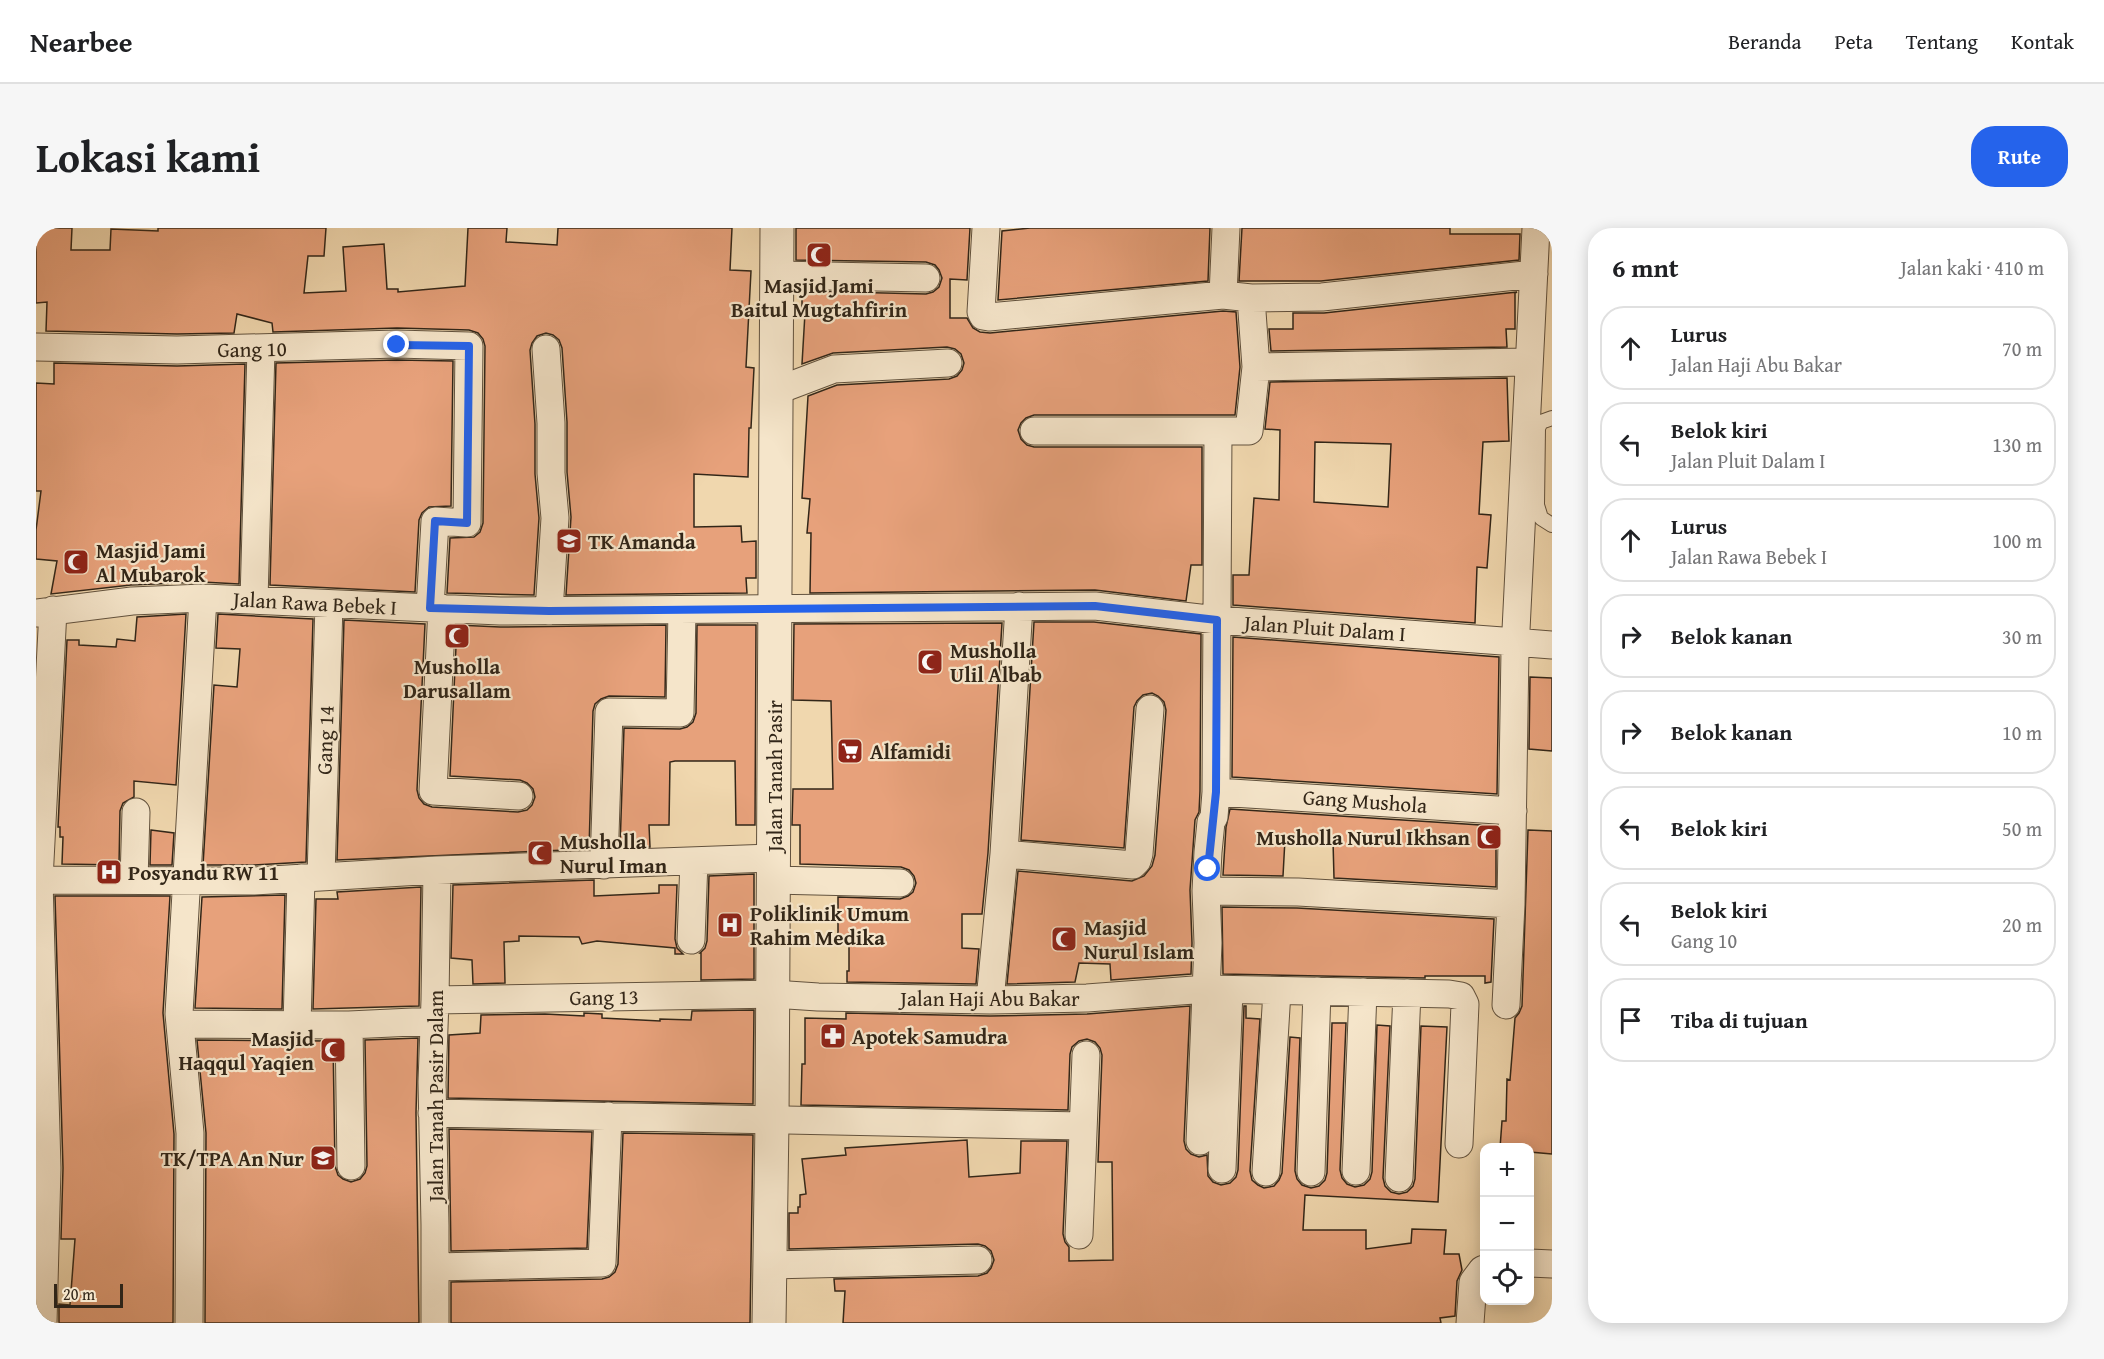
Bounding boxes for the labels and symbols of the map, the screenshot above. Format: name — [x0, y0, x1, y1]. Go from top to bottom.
mosque icon: Masjid Jami Baitul Mugtahfirin — [804, 240, 834, 270]
place label: Masjid Jami Baitul Mugtahfirin — [731, 270, 908, 325]
route end — [383, 331, 409, 357]
street label: Gang 10 — [217, 333, 287, 365]
school or university icon: TK Amanda — [554, 526, 584, 556]
place label: TK Amanda — [588, 526, 696, 557]
place label: Masjid Jami Al Mubarok — [96, 535, 206, 590]
mosque icon: Masjid Jami Al Mubarok — [61, 547, 91, 577]
street label: Jalan Rawa Bebek I — [229, 583, 398, 623]
street label: Jalan Pluit Dalam I — [1240, 607, 1407, 649]
mosque icon: Musholla Darusallam — [442, 621, 472, 651]
place label: Musholla Ulil Albab — [950, 635, 1042, 690]
mosque icon: Musholla Ulil Albab — [915, 647, 945, 677]
place label: Musholla Darusallam — [403, 651, 511, 706]
street label: Jalan Tanah Pasir — [759, 700, 790, 855]
street label: Gang 14 — [308, 705, 342, 775]
supermarket icon: Alfamidi — [835, 736, 865, 766]
place label: Alfamidi — [870, 736, 952, 767]
street label: Gang Mushola — [1302, 781, 1428, 821]
place label: Musholla Nurul Ikhsan — [1256, 822, 1471, 853]
mosque icon: Musholla Nurul Ikhsan — [1474, 822, 1504, 852]
place label: Musholla Nurul Iman — [560, 826, 668, 881]
mosque icon: Musholla Nurul Iman — [525, 838, 555, 868]
route start — [1194, 855, 1220, 881]
hospital icon: Posyandu RW 11 — [94, 857, 124, 887]
place label: Posyandu RW 11 — [128, 857, 279, 888]
place label: Poliklinik Umum Rahim Medika — [750, 898, 909, 953]
hospital icon: Poliklinik Umum Rahim Medika — [715, 910, 745, 940]
place label: Masjid Nurul Islam — [1084, 912, 1194, 967]
mosque icon: Masjid Nurul Islam — [1049, 924, 1079, 954]
street label: Gang 13 — [569, 981, 639, 1013]
street label: Jalan Haji Abu Bakar — [897, 983, 1080, 1014]
street label: Jalan Tanah Pasir Dalam — [420, 990, 451, 1205]
pharmacy icon: Apotek Samudra — [818, 1021, 848, 1051]
place label: Apotek Samudra — [852, 1021, 1008, 1052]
place label: Masjid Haqqul Yaqien — [179, 1023, 315, 1078]
mosque icon: Masjid Haqqul Yaqien — [318, 1035, 348, 1065]
place label: TK/TPA An Nur — [161, 1143, 304, 1174]
school or university icon: TK/TPA An Nur — [308, 1143, 338, 1173]
scale bar — [54, 1281, 123, 1308]

